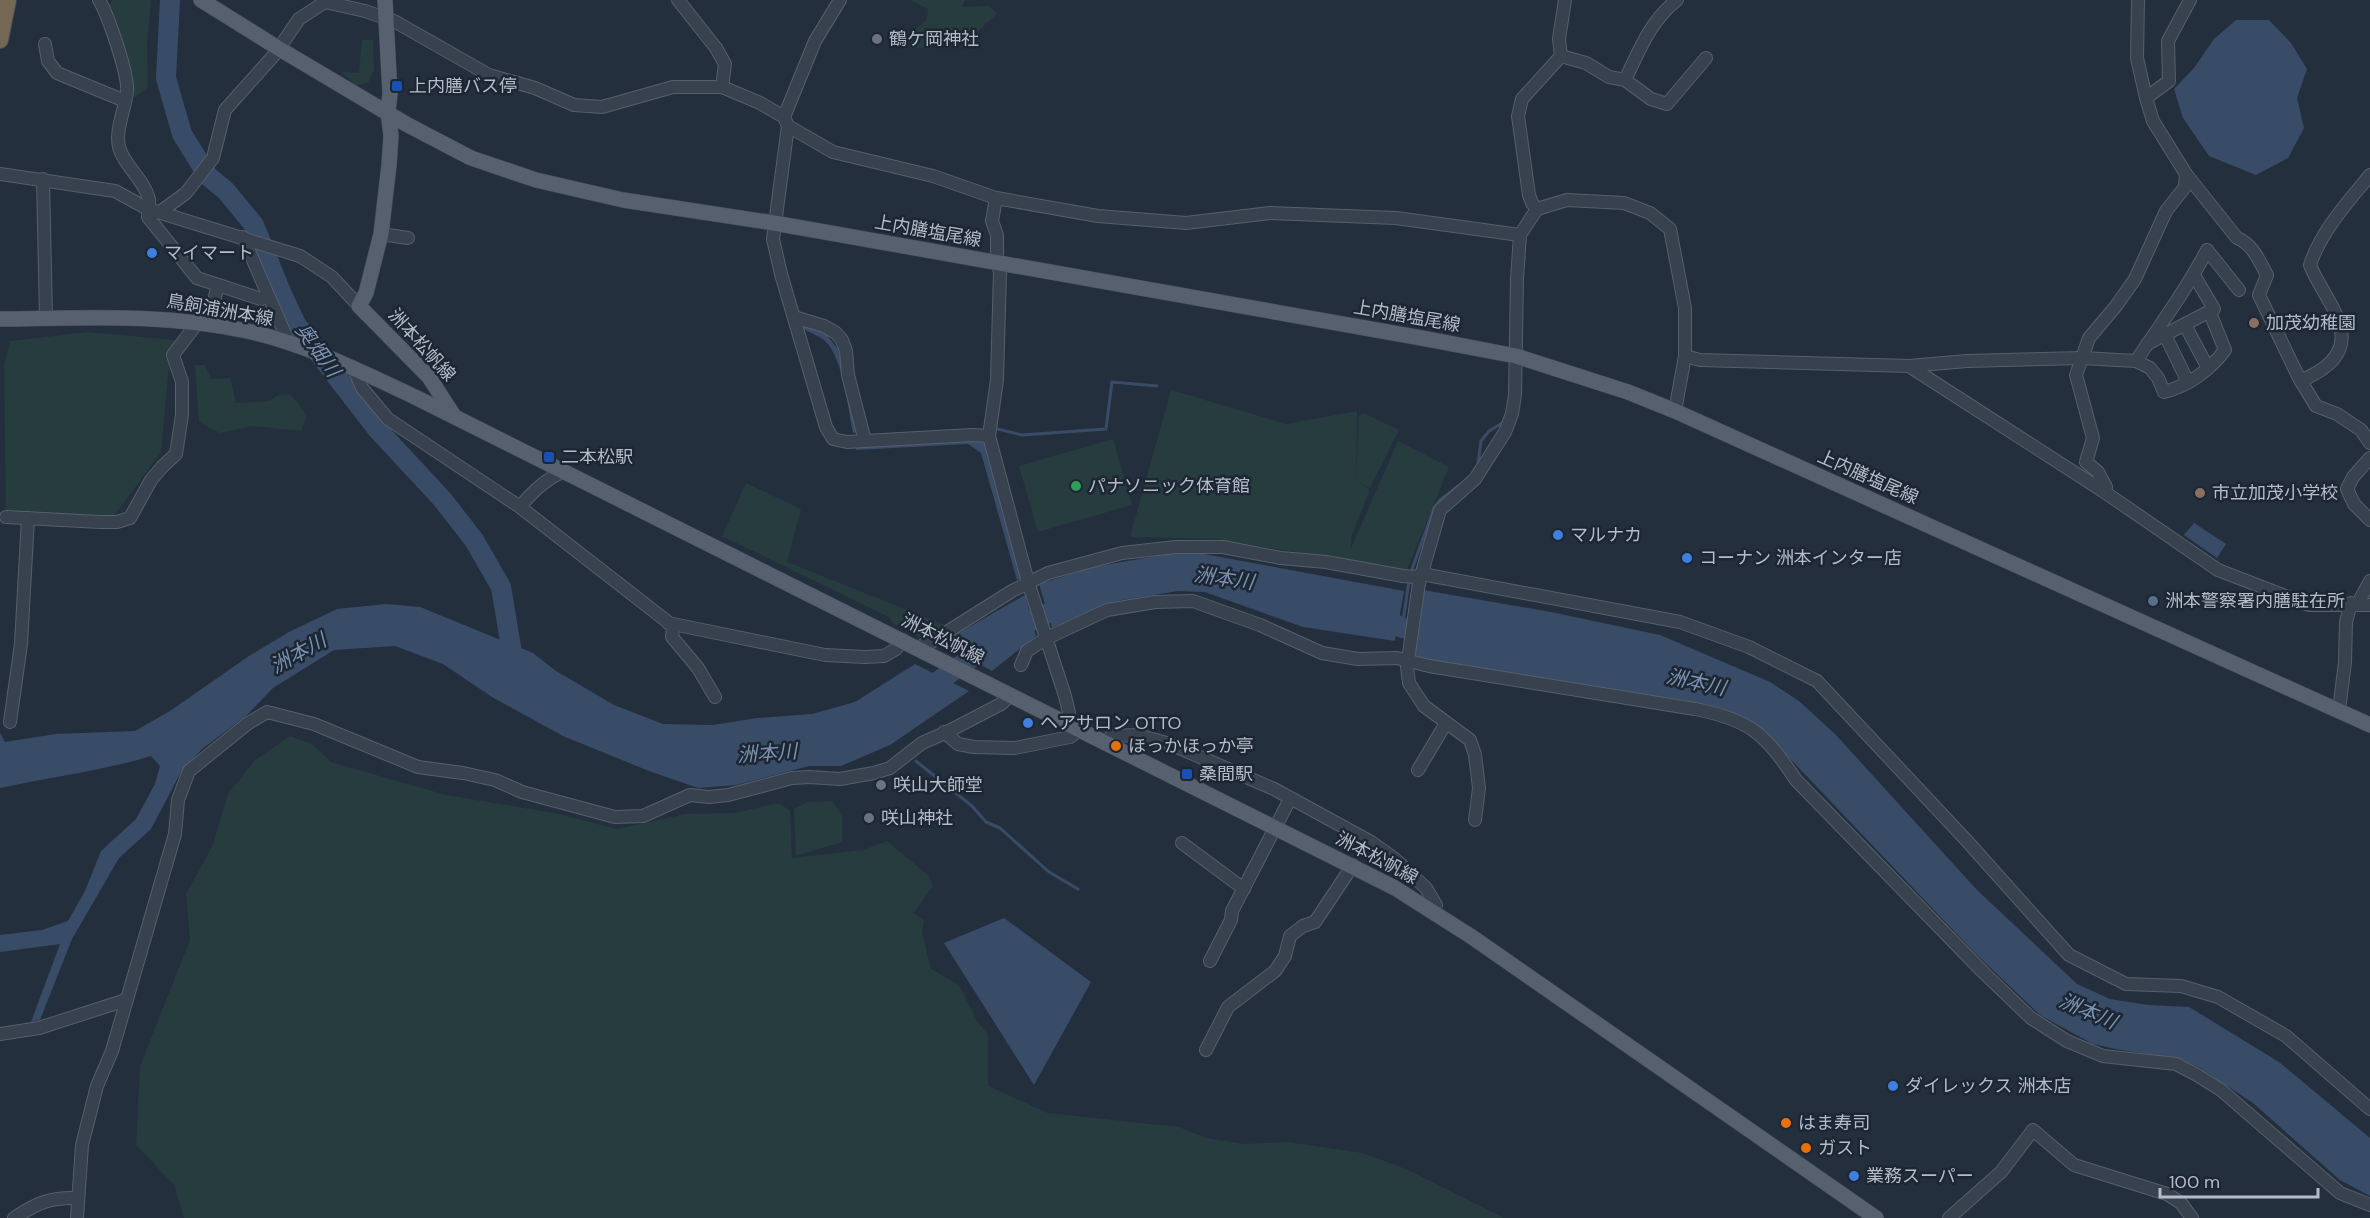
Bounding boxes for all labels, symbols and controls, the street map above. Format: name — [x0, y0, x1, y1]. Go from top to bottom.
place label: 鶴ケ岡神社 — [889, 27, 979, 51]
marker: 鶴ケ岡神社 — [870, 32, 884, 46]
place label: 上内膳バス停 — [409, 74, 517, 98]
marker: 上内膳バス停 — [390, 79, 404, 93]
street label: 上内膳塩尾線 — [873, 210, 983, 252]
place label: マイマート — [164, 241, 254, 265]
marker: マイマート — [145, 246, 159, 260]
street label: 鳥飼浦洲本線 — [165, 289, 275, 331]
street label: 上内膳塩尾線 — [1352, 295, 1462, 337]
street label: 洲本松帆線 — [383, 304, 461, 386]
place label: 加茂幼稚園 — [2266, 311, 2356, 335]
marker: 加茂幼稚園 — [2247, 316, 2261, 330]
water label: 奥畑川 — [290, 318, 347, 384]
street label: 上内膳塩尾線 — [1814, 444, 1922, 510]
place label: 二本松駅 — [561, 445, 633, 469]
marker: 二本松駅 — [542, 450, 556, 464]
place label: パナソニック体育館 — [1088, 474, 1250, 498]
marker: パナソニック体育館 — [1069, 479, 1083, 493]
place label: 市立加茂小学校 — [2212, 481, 2338, 505]
marker: 市立加茂小学校 — [2193, 486, 2207, 500]
place label: マルナカ — [1570, 523, 1642, 547]
marker: マルナカ — [1551, 528, 1565, 542]
place label: コーナン 洲本インター店 — [1699, 546, 1902, 570]
marker: コーナン 洲本インター店 — [1680, 551, 1694, 565]
water label: 洲本川 — [1192, 561, 1257, 595]
place label: 洲本警察署内膳駐在所 — [2165, 589, 2345, 613]
marker: 洲本警察署内膳駐在所 — [2146, 594, 2160, 608]
street label: 洲本松帆線 — [897, 608, 989, 670]
water label: 洲本川 — [265, 626, 332, 679]
water label: 洲本川 — [1664, 663, 1730, 701]
place label: ヘアサロン OTTO — [1040, 711, 1182, 735]
marker: ヘアサロン OTTO — [1021, 716, 1035, 730]
place label: ほっかほっか亭 — [1128, 734, 1254, 758]
water label: 洲本川 — [736, 738, 800, 768]
marker: ほっかほっか亭 — [1109, 739, 1123, 753]
place label: 桑間駅 — [1199, 762, 1253, 786]
marker: 桑間駅 — [1180, 767, 1194, 781]
place label: 咲山大師堂 — [893, 773, 983, 797]
marker: 咲山大師堂 — [874, 778, 888, 792]
place label: 咲山神社 — [881, 806, 953, 830]
marker: 咲山神社 — [862, 811, 876, 825]
street label: 洲本松帆線 — [1332, 826, 1422, 890]
water label: 洲本川 — [2055, 987, 2123, 1035]
place label: ダイレックス 洲本店 — [1905, 1074, 2071, 1098]
marker: ダイレックス 洲本店 — [1886, 1079, 1900, 1093]
place label: はま寿司 — [1798, 1111, 1870, 1135]
marker: はま寿司 — [1779, 1116, 1793, 1130]
place label: ガスト — [1818, 1136, 1872, 1160]
marker: ガスト — [1799, 1141, 1813, 1155]
scale bar — [2160, 1161, 2318, 1199]
place label: 業務スーパー — [1866, 1164, 1974, 1188]
marker: 業務スーパー — [1847, 1169, 1861, 1183]
text: 100 m — [2169, 1170, 2220, 1194]

